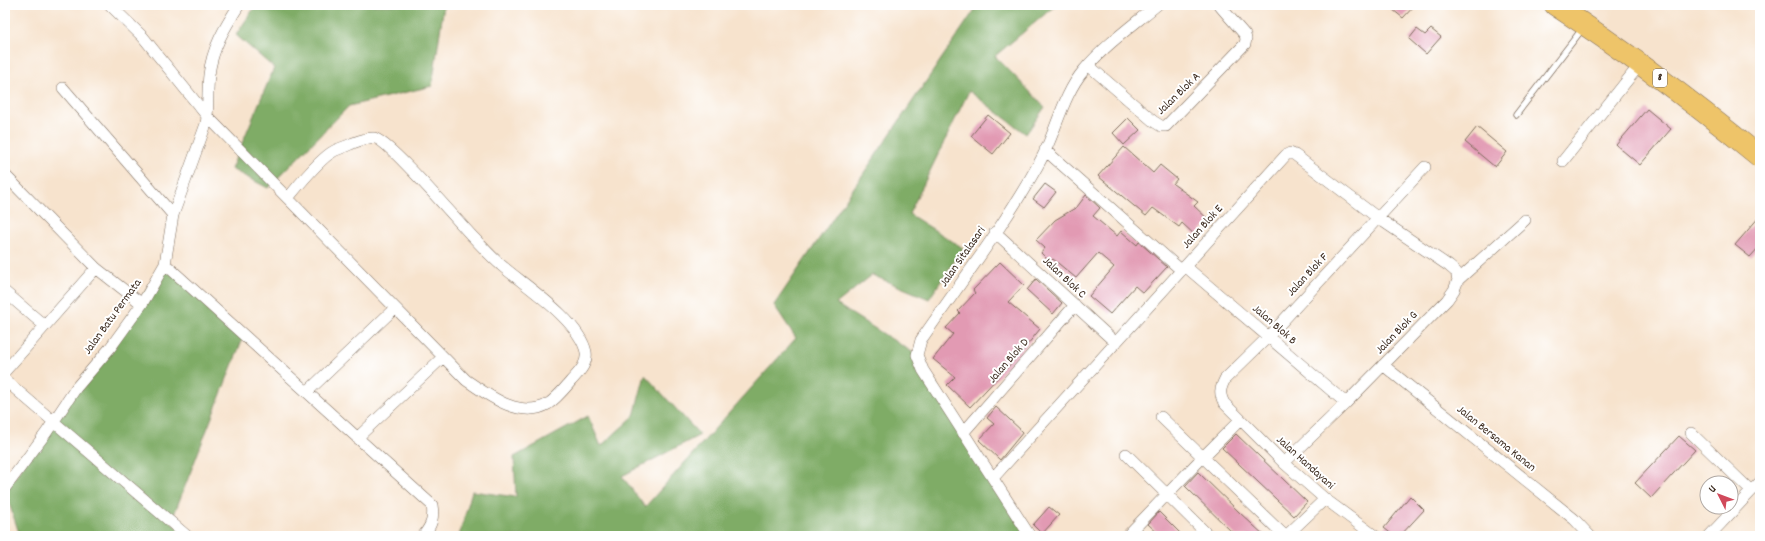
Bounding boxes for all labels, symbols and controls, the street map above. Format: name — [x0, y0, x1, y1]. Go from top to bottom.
street label: Jalan Blok A — [1153, 69, 1205, 119]
road number: 8 — [1653, 69, 1667, 87]
street label: Jalan Blok E — [1179, 201, 1228, 253]
street label: Jalan Sitalasari — [936, 223, 990, 291]
street label: Jalan Blok F — [1283, 249, 1333, 300]
street label: Jalan Blok C — [1038, 253, 1090, 303]
street label: Jalan Batu Permata — [80, 275, 146, 358]
street label: Jalan Blok B — [1248, 301, 1300, 349]
street label: Jalan Blok G — [1372, 308, 1422, 358]
street label: Jalan Blok D — [985, 335, 1033, 387]
street label: Jalan Bersama Kanan — [1453, 402, 1540, 477]
street label: Jalan Handayani — [1272, 432, 1338, 494]
north arrow — [1699, 475, 1739, 515]
text: U — [1705, 482, 1721, 497]

